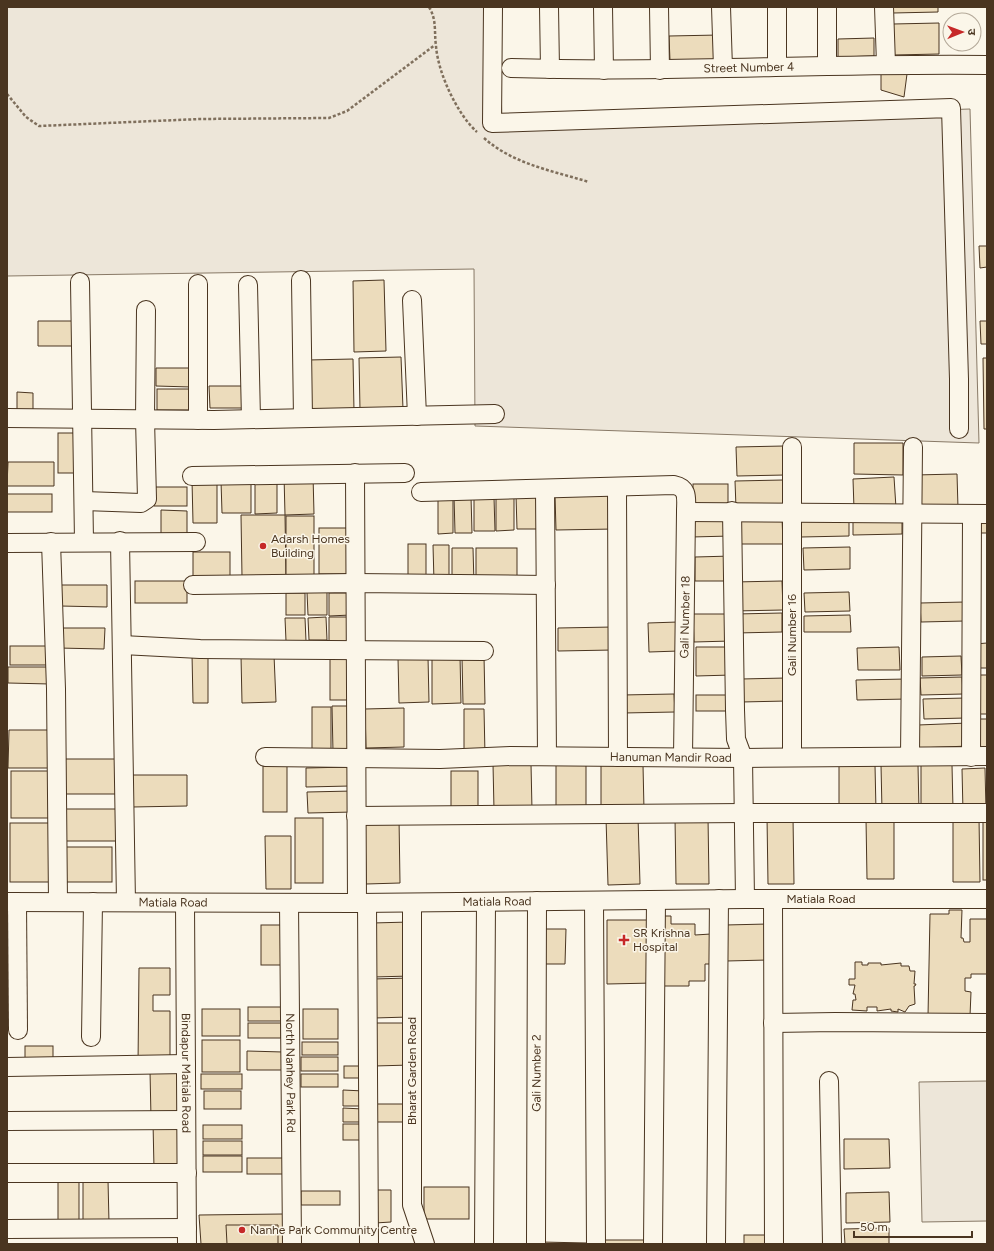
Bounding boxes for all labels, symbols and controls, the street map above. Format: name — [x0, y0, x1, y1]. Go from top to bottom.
north arrow — [942, 12, 982, 52]
text: उ — [965, 29, 978, 36]
street label: Street Number 4 — [703, 60, 795, 75]
place label: Adarsh Homes Building — [271, 532, 350, 560]
marker: Adarsh Homes Building — [258, 541, 268, 551]
street label: Gali Number 18 — [677, 576, 693, 658]
street label: Gali Number 16 — [785, 594, 799, 676]
street label: Hanuman Mandir Road — [610, 750, 732, 765]
street label: Matiala Road — [786, 892, 856, 906]
street label: Matiala Road — [462, 894, 532, 909]
street label: Matiala Road — [138, 895, 208, 910]
place label: SR Krishna Hospital — [633, 926, 690, 954]
marker: SR Krishna Hospital — [618, 934, 630, 946]
street label: Bindapur Matiala Road — [179, 1013, 193, 1133]
street label: North Nanhey Park Rd — [283, 1013, 298, 1133]
street label: Bharat Garden Road — [405, 1017, 419, 1125]
street label: Gali Number 2 — [529, 1034, 544, 1112]
scale bar — [854, 1213, 972, 1239]
text: 50 m — [860, 1220, 888, 1234]
place label: Nanhe Park Community Centre — [250, 1223, 418, 1237]
marker: Nanhe Park Community Centre — [237, 1225, 247, 1235]

